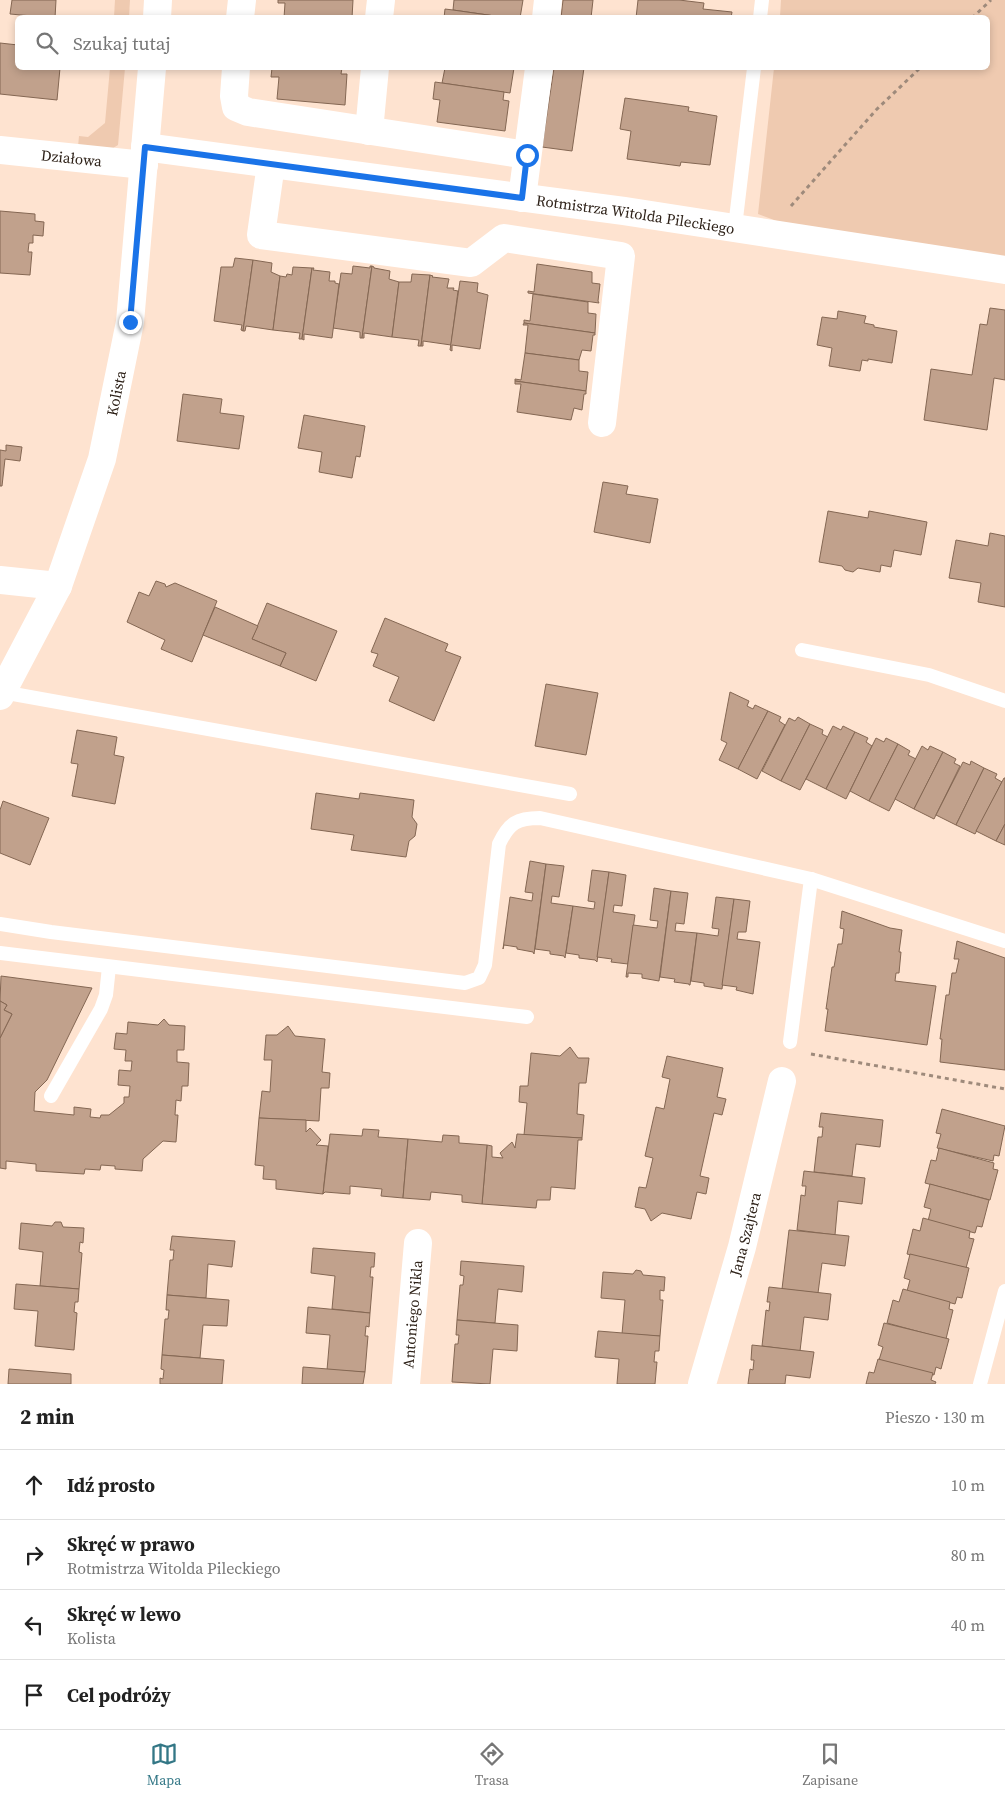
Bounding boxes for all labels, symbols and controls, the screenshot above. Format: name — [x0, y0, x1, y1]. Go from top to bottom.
search box — [15, 15, 990, 70]
icon: search — [33, 29, 61, 57]
text: Szukaj tutaj — [73, 30, 171, 56]
street label: Działowa — [40, 144, 104, 171]
route start — [516, 144, 539, 167]
street label: Rotmistrza Witolda Pileckiego — [535, 189, 736, 239]
route end — [119, 311, 142, 334]
street label: Kolista — [101, 368, 130, 418]
street label: Jana Szajtera — [723, 1190, 765, 1279]
street label: Antoniego Nikla — [397, 1259, 427, 1369]
text: 2 min — [20, 1402, 75, 1431]
text: Pieszo · 130 m — [885, 1406, 985, 1428]
icon: ahead — [20, 1471, 48, 1499]
text: Idź prosto — [67, 1472, 155, 1498]
text: 10 m — [951, 1474, 985, 1496]
text: Skręć w prawo — [67, 1531, 195, 1557]
icon: right — [20, 1541, 48, 1569]
text: 80 m — [951, 1544, 985, 1566]
text: Rotmistrza Witolda Pileckiego — [67, 1557, 281, 1579]
text: Skręć w lewo — [67, 1601, 181, 1627]
icon: left — [20, 1611, 48, 1639]
text: 40 m — [951, 1614, 985, 1636]
text: Kolista — [67, 1627, 116, 1649]
icon: arrive — [20, 1681, 48, 1709]
text: Cel podróży — [67, 1682, 171, 1708]
tab: Mapa — [147, 1740, 181, 1790]
tab: Trasa — [475, 1740, 509, 1790]
tab: Zapisane — [803, 1740, 858, 1790]

